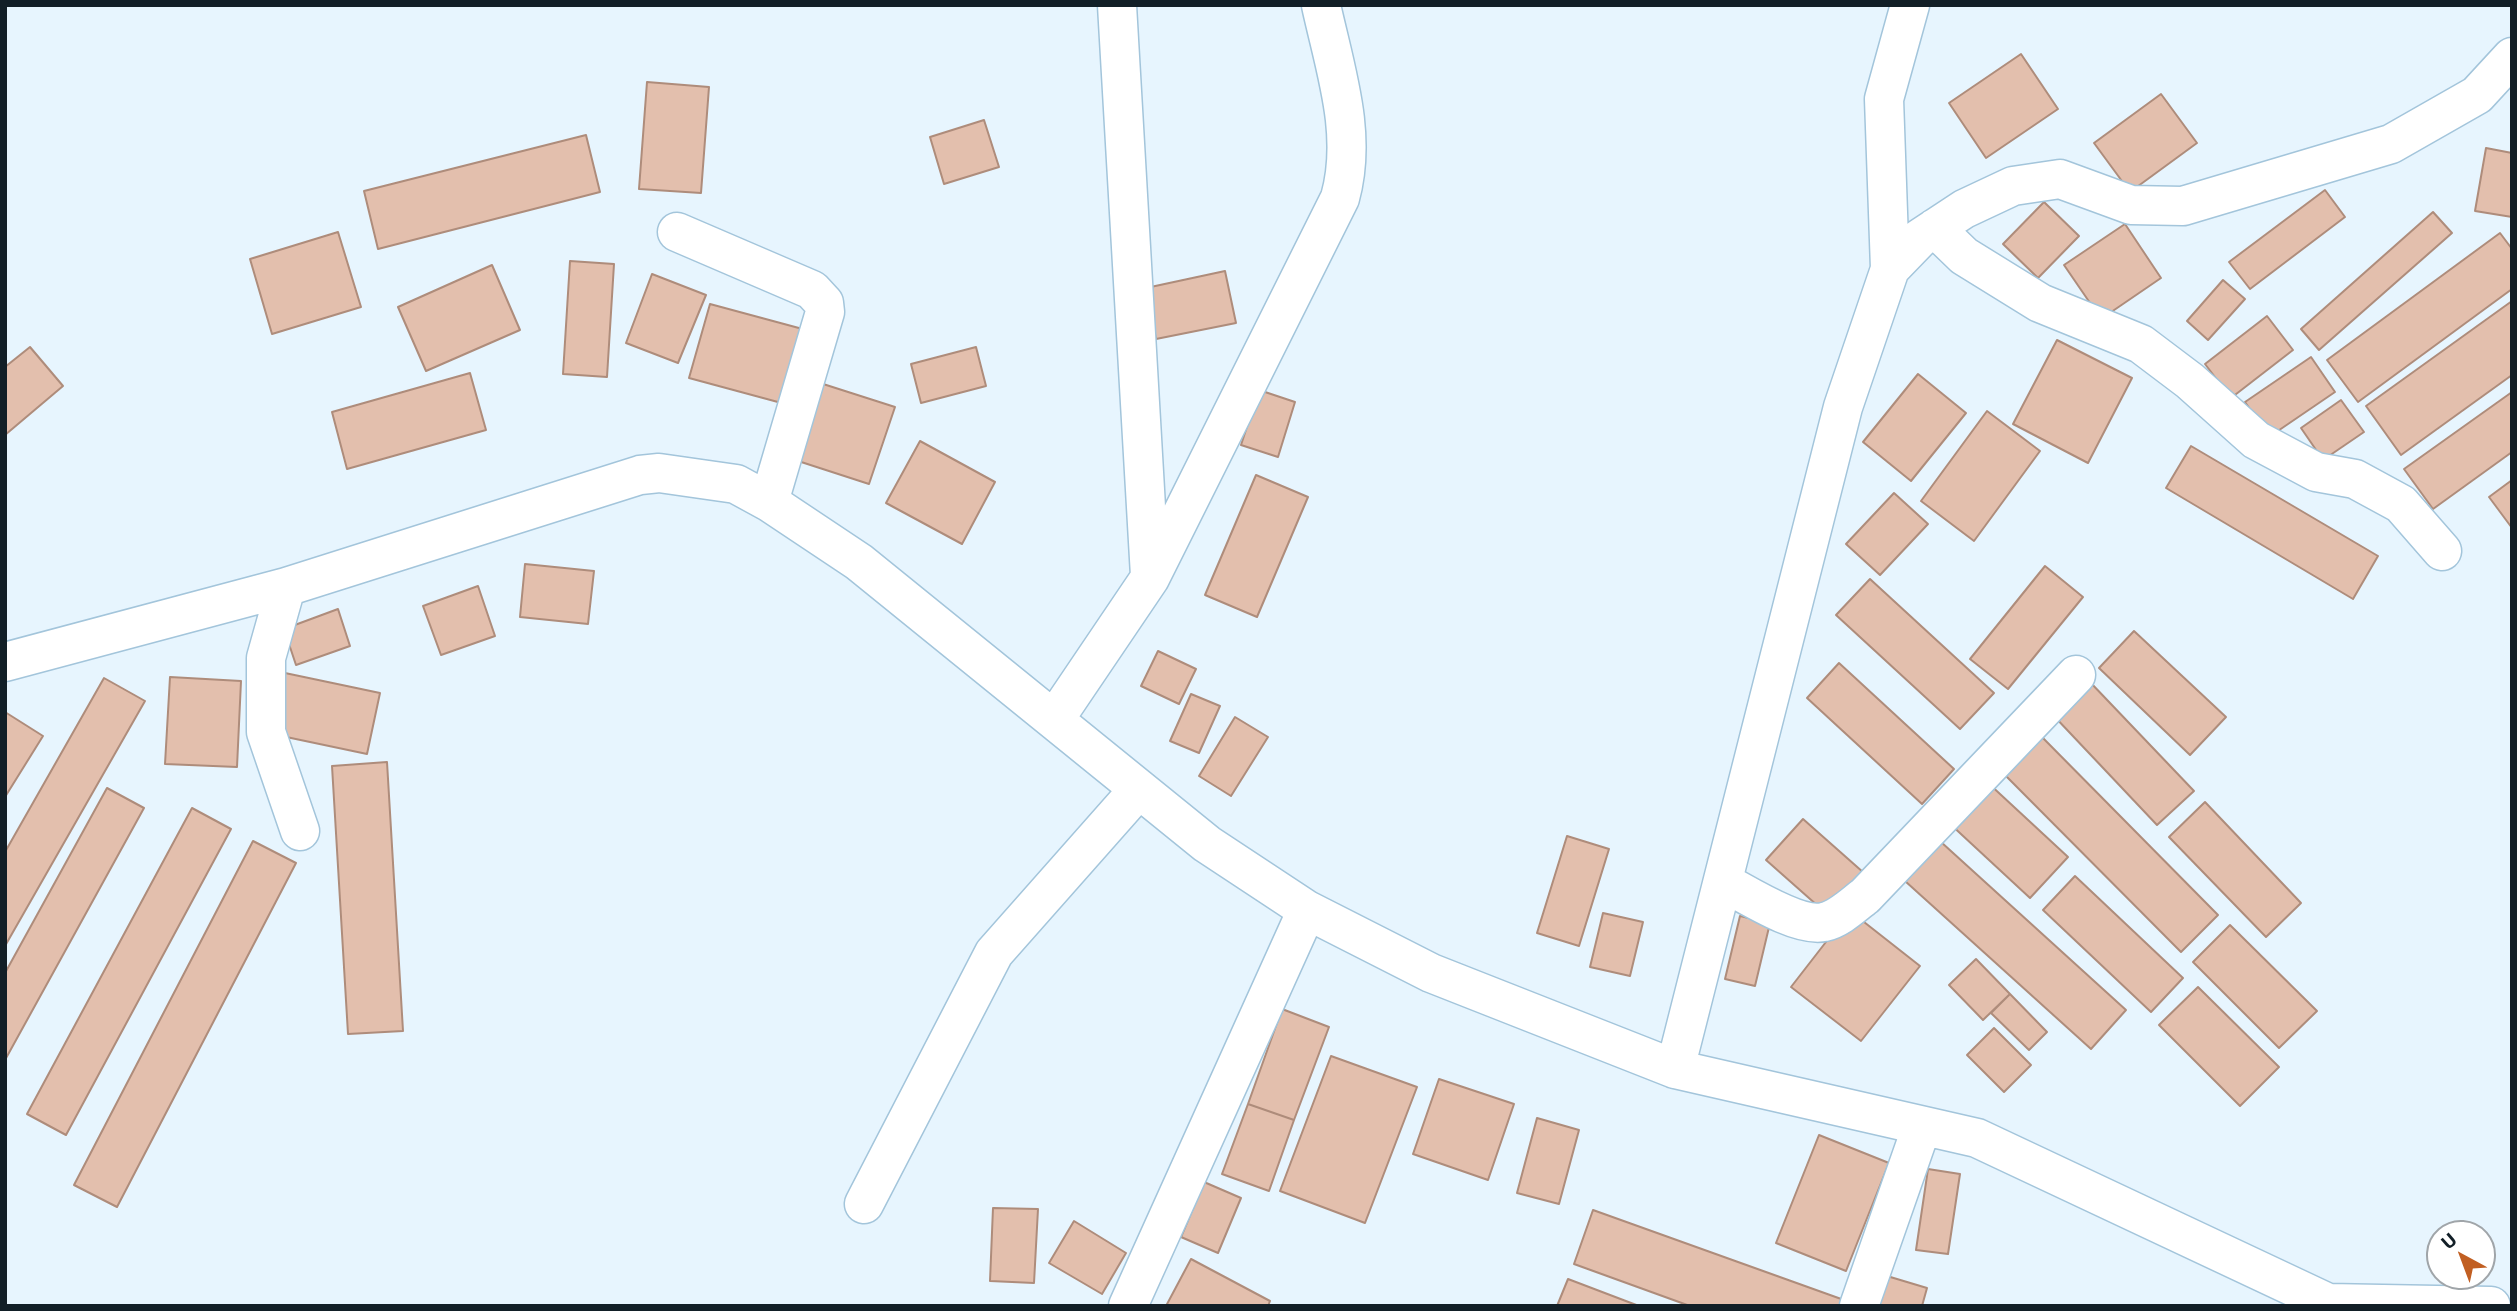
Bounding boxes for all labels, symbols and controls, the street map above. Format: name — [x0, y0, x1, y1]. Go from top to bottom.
north arrow — [2426, 1220, 2496, 1290]
text: U — [2436, 1227, 2461, 1253]

